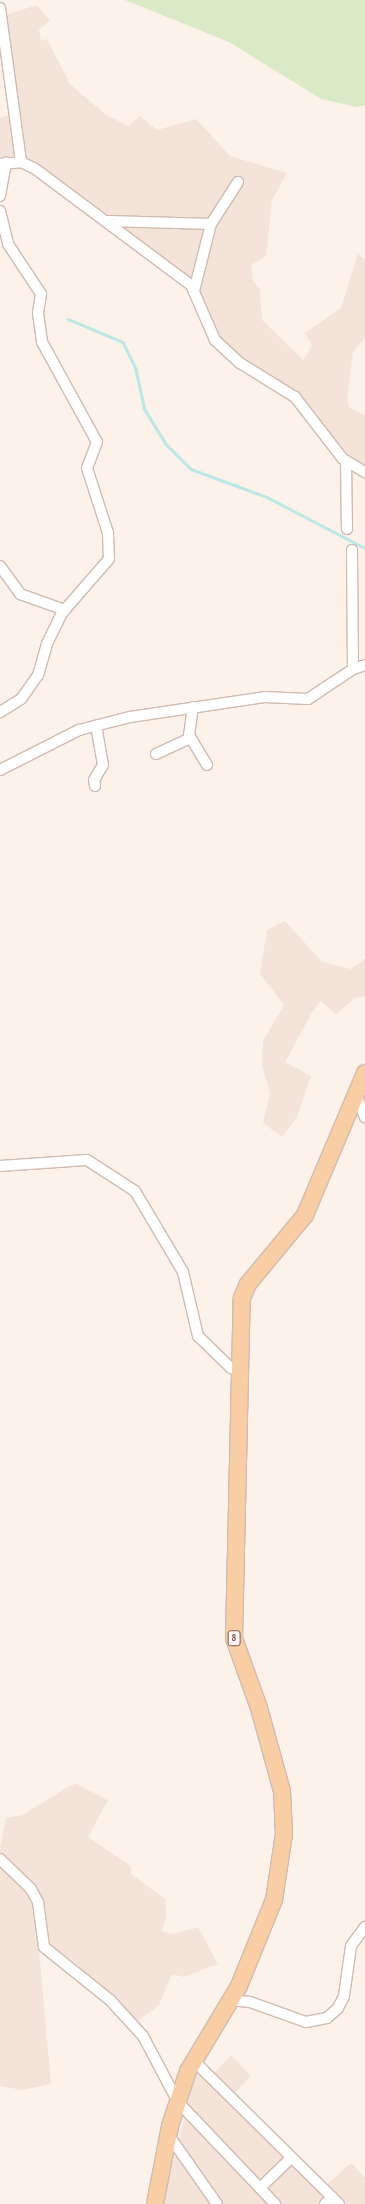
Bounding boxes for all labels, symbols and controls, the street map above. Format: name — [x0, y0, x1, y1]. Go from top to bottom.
road number: 8 — [227, 1630, 241, 1646]

